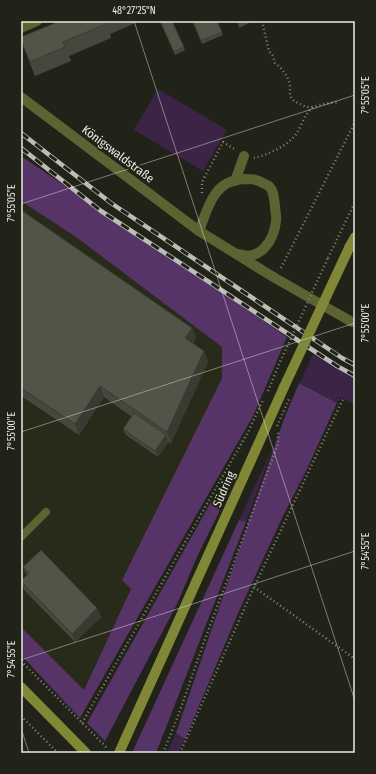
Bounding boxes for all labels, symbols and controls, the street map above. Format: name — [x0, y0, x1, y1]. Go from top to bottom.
text: 48°27'25"N — [112, 5, 156, 17]
text: 7°55'05"E — [360, 76, 372, 114]
street label: Königswaldstraße — [79, 122, 157, 186]
text: 7°55'05"E — [6, 184, 18, 222]
text: 7°55'00"E — [360, 304, 372, 342]
text: 7°55'00"E — [6, 412, 18, 450]
street label: Südring — [210, 469, 238, 509]
text: 7°54'55"E — [360, 532, 372, 570]
text: 7°54'55"E — [6, 640, 18, 678]

